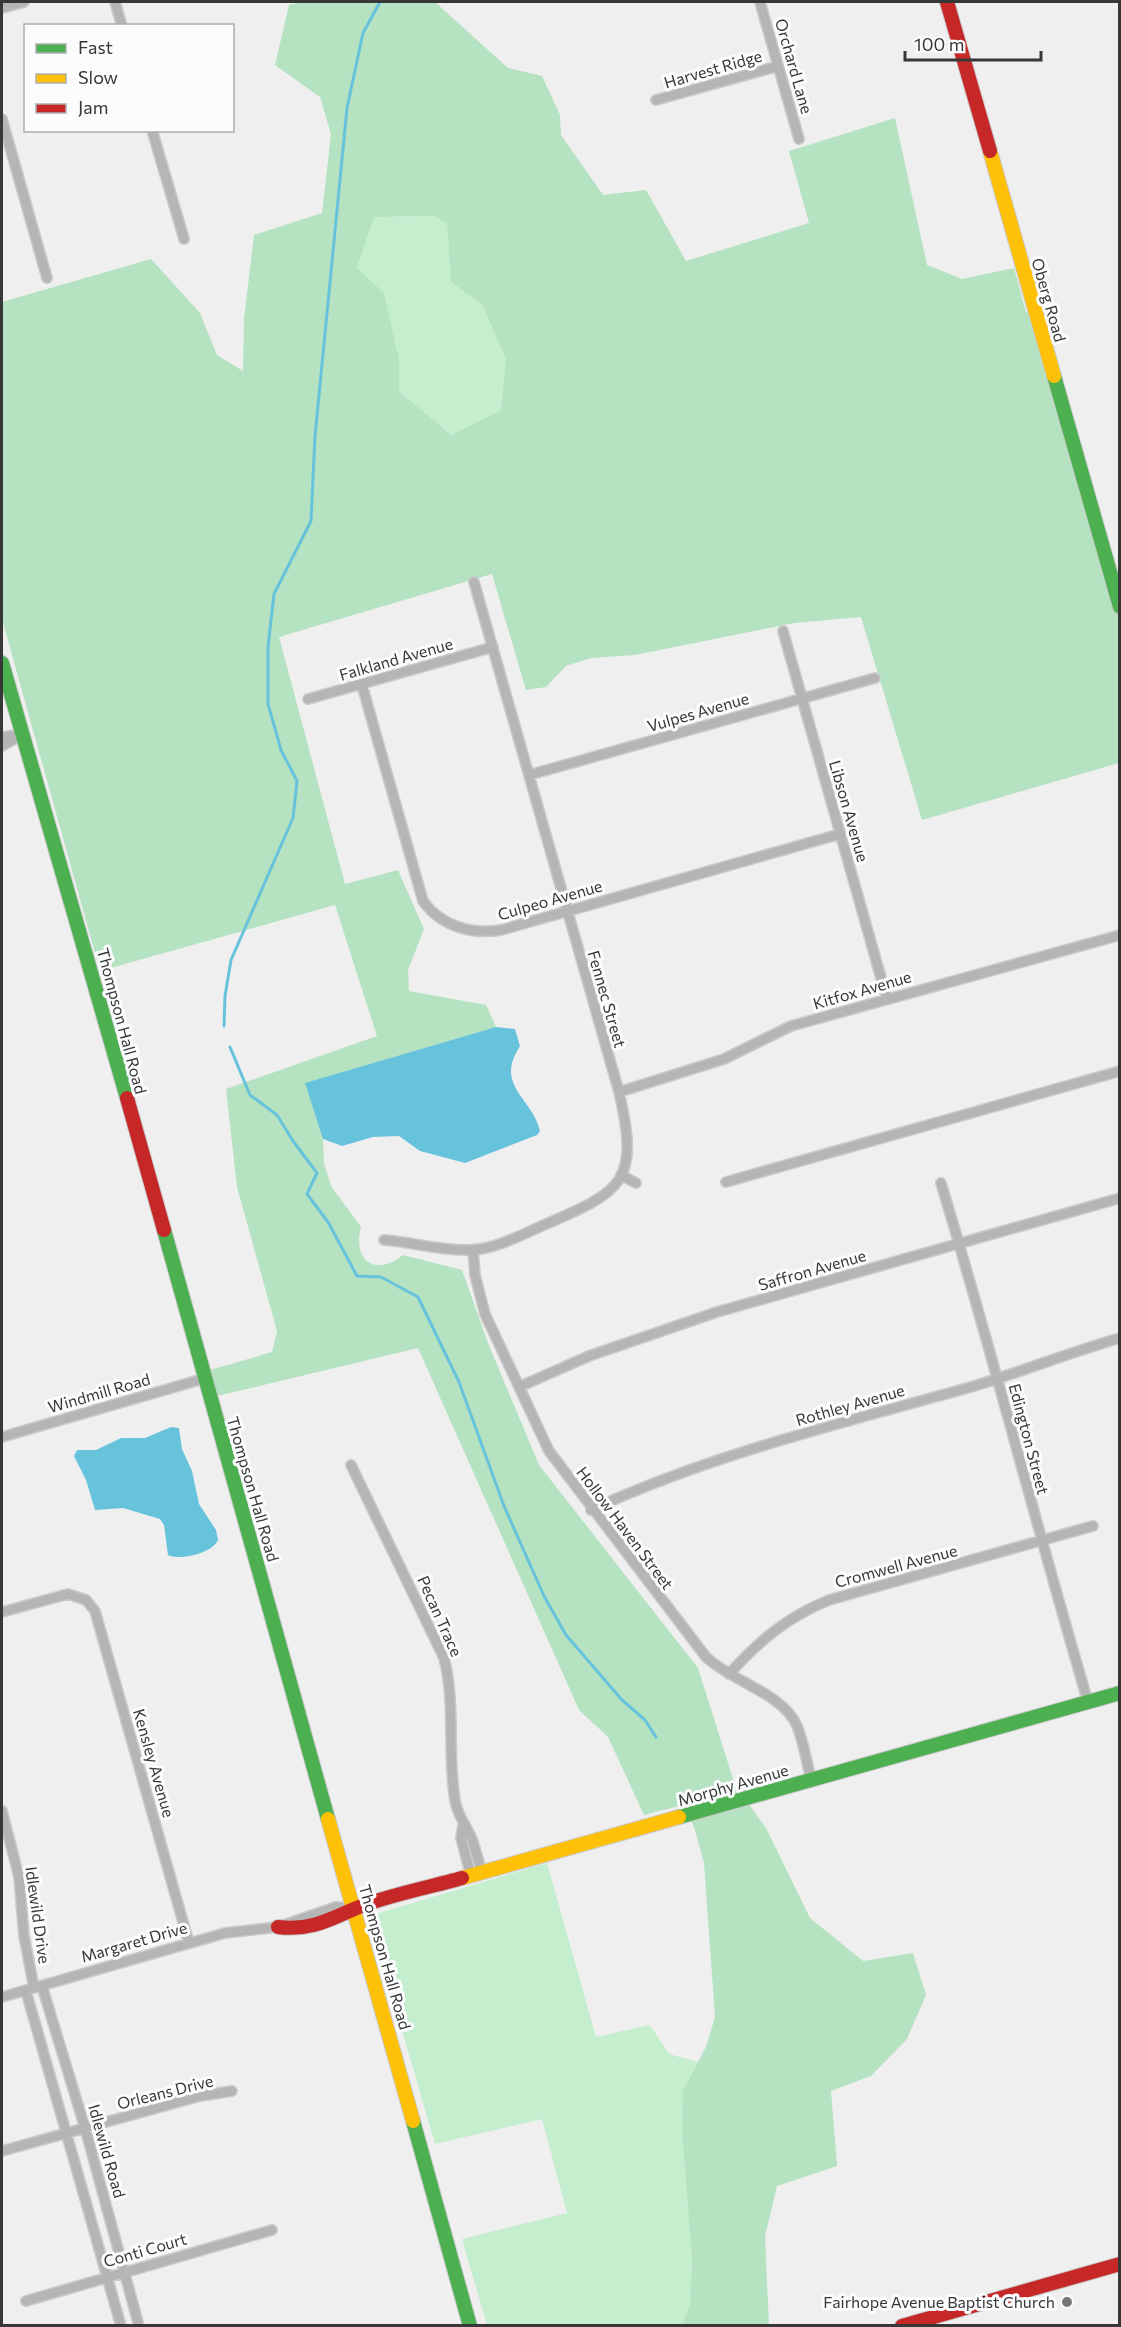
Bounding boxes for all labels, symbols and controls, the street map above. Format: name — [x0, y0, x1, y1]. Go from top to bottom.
street label: Orchard Lane — [772, 16, 817, 116]
legend — [24, 24, 234, 132]
scale bar — [905, 24, 1042, 62]
text: 100 m — [914, 33, 964, 55]
text: Fast — [78, 36, 113, 58]
street label: Harvest Ridge — [662, 45, 764, 92]
text: Slow — [78, 66, 118, 88]
text: Jam — [78, 96, 108, 118]
street label: Oberg Road — [1028, 256, 1071, 344]
street label: Falkland Avenue — [337, 633, 455, 684]
street label: Vulpes Avenue — [645, 688, 751, 735]
street label: Libson Avenue — [826, 758, 873, 864]
street label: Culpeo Avenue — [495, 876, 604, 924]
street label: Thompson Hall Road — [94, 946, 151, 1096]
street label: Fennec Street — [585, 948, 631, 1050]
street label: Kitfox Avenue — [810, 966, 913, 1013]
street label: Saffron Avenue — [756, 1245, 868, 1294]
street label: Windmill Road — [46, 1369, 152, 1416]
street label: Rothley Avenue — [793, 1380, 906, 1429]
street label: Edington Street — [1006, 1381, 1054, 1497]
street label: Thompson Hall Road — [224, 1414, 283, 1564]
street label: Hollow Haven Street — [573, 1463, 678, 1593]
street label: Cromwell Avenue — [833, 1540, 959, 1591]
street label: Pecan Trace — [414, 1572, 467, 1659]
street label: Kensley Avenue — [130, 1706, 179, 1819]
street label: Morphy Avenue — [675, 1760, 790, 1809]
street label: Idlewild Drive — [22, 1865, 55, 1965]
street label: Thompson Hall Road — [356, 1882, 415, 2032]
street label: Margaret Drive — [79, 1917, 189, 1966]
street label: Orleans Drive — [115, 2070, 215, 2113]
street label: Idlewild Road — [85, 2102, 130, 2200]
street label: Conti Court — [101, 2228, 189, 2270]
place label: Fairhope Avenue Baptist Church — [823, 2292, 1055, 2311]
marker: Fairhope Avenue Baptist Church — [1060, 2295, 1074, 2309]

